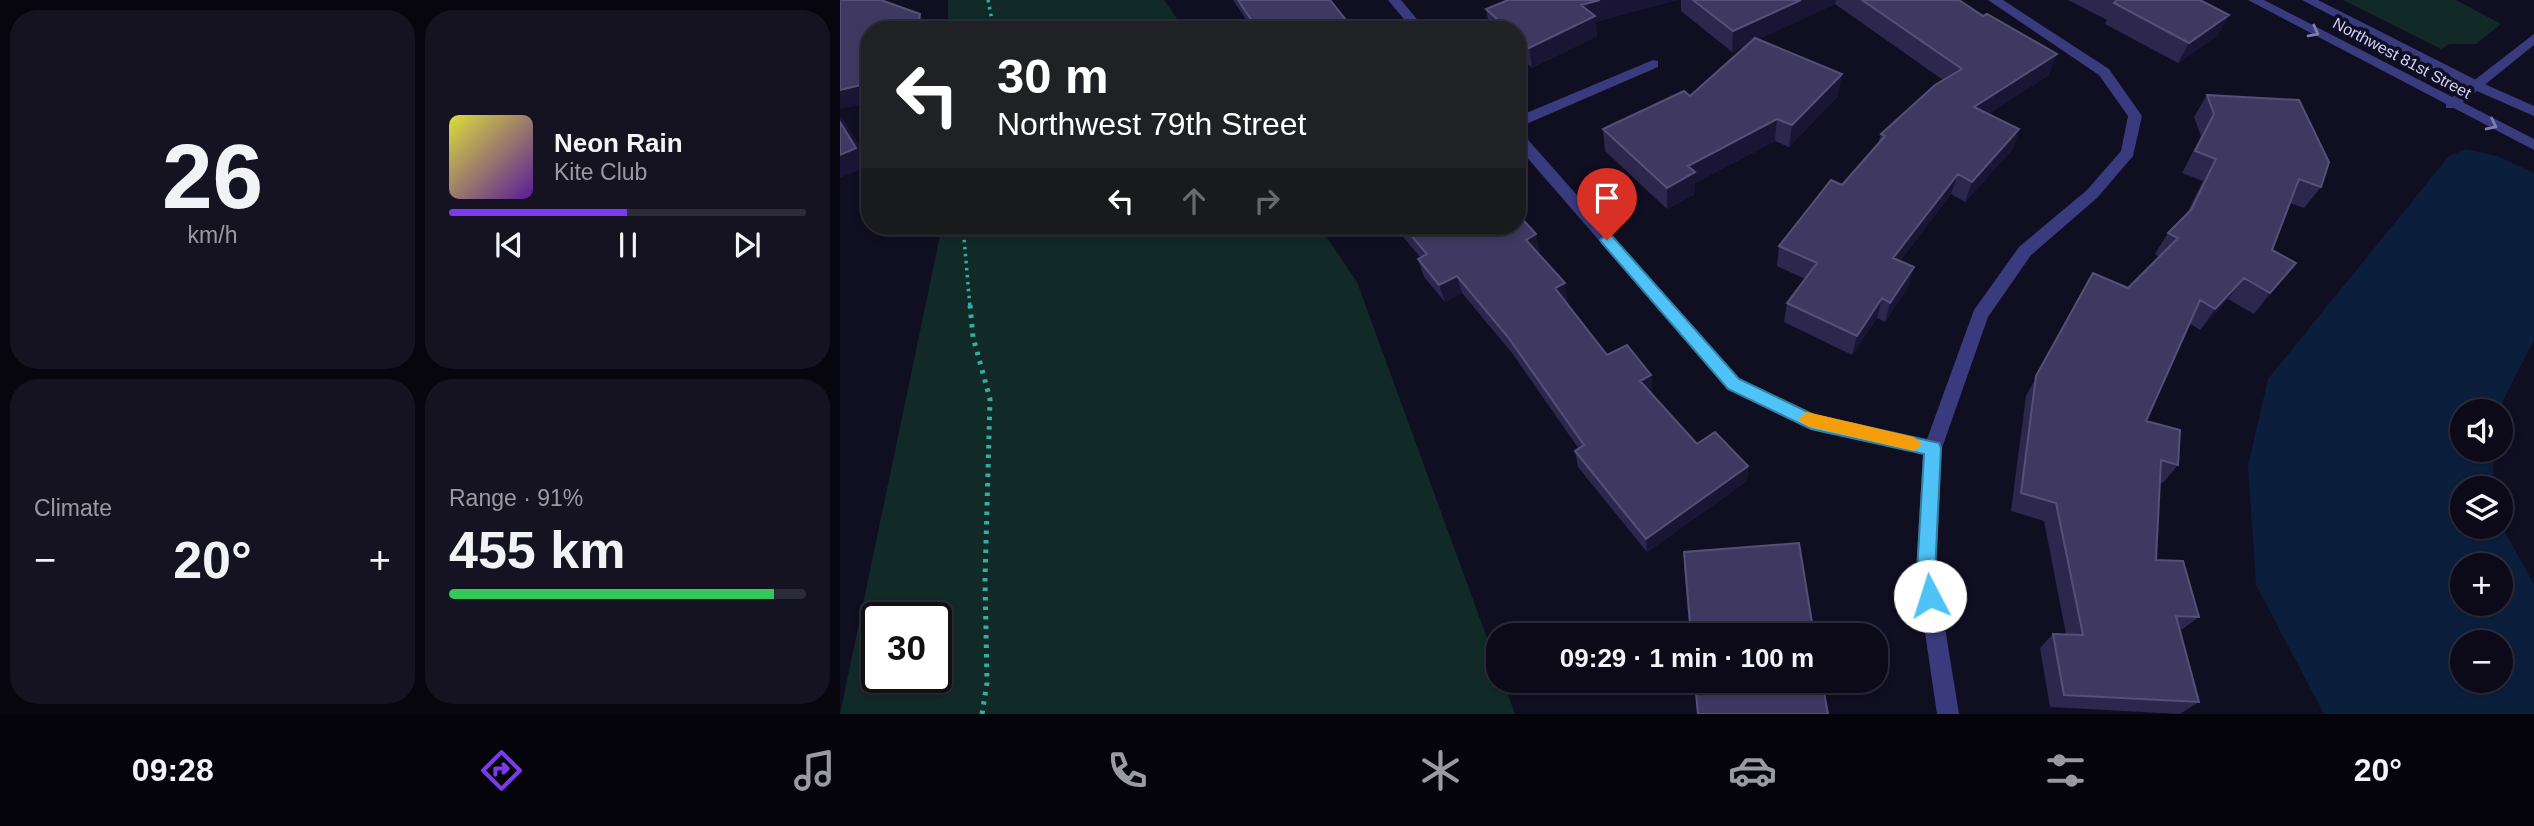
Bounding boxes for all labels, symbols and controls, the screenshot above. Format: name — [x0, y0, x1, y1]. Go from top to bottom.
street label: Northwest 81st Street — [2330, 14, 2474, 102]
one-way arrow — [2307, 24, 2320, 37]
icon: left — [882, 49, 973, 140]
text: 30 m — [997, 49, 1109, 103]
text: Northwest 79th Street — [997, 106, 1306, 142]
one-way arrow — [2485, 117, 2497, 131]
text: 26 — [162, 126, 263, 227]
text: Neon Rain — [554, 128, 683, 158]
text: Kite Club — [554, 159, 647, 185]
pin — [1577, 168, 1637, 240]
icon: arrive — [1588, 179, 1626, 217]
icon: left — [1102, 182, 1140, 220]
icon: ahead — [1175, 182, 1213, 220]
icon: right — [1248, 182, 1286, 220]
text: km/h — [188, 222, 237, 248]
icon: previous — [490, 226, 528, 264]
icon: pause — [609, 226, 647, 264]
icon: next — [728, 226, 766, 264]
map controls — [2450, 399, 2513, 693]
button: sound — [2450, 399, 2513, 462]
button: layers — [2450, 476, 2513, 539]
text: Range · 91% — [449, 485, 583, 511]
text: Climate — [34, 495, 112, 521]
text: 455 km — [449, 521, 625, 579]
text: 20° — [173, 531, 252, 589]
text: − — [34, 539, 56, 581]
text: + — [369, 539, 391, 581]
button: + — [2450, 553, 2513, 616]
position arrow — [1893, 559, 1967, 633]
speed limit sign: 30 — [861, 602, 952, 693]
button: − — [2450, 630, 2513, 693]
text: 09:29 · 1 min · 100 m — [1560, 643, 1814, 673]
icon: directions — [477, 746, 526, 795]
icon: music — [790, 746, 839, 795]
icon: phone — [1103, 746, 1152, 795]
icon: climate — [1416, 746, 1465, 795]
icon: car — [1728, 746, 1777, 795]
icon: filters — [2041, 746, 2090, 795]
text: 09:28 — [132, 752, 214, 788]
text: 20° — [2354, 752, 2402, 788]

